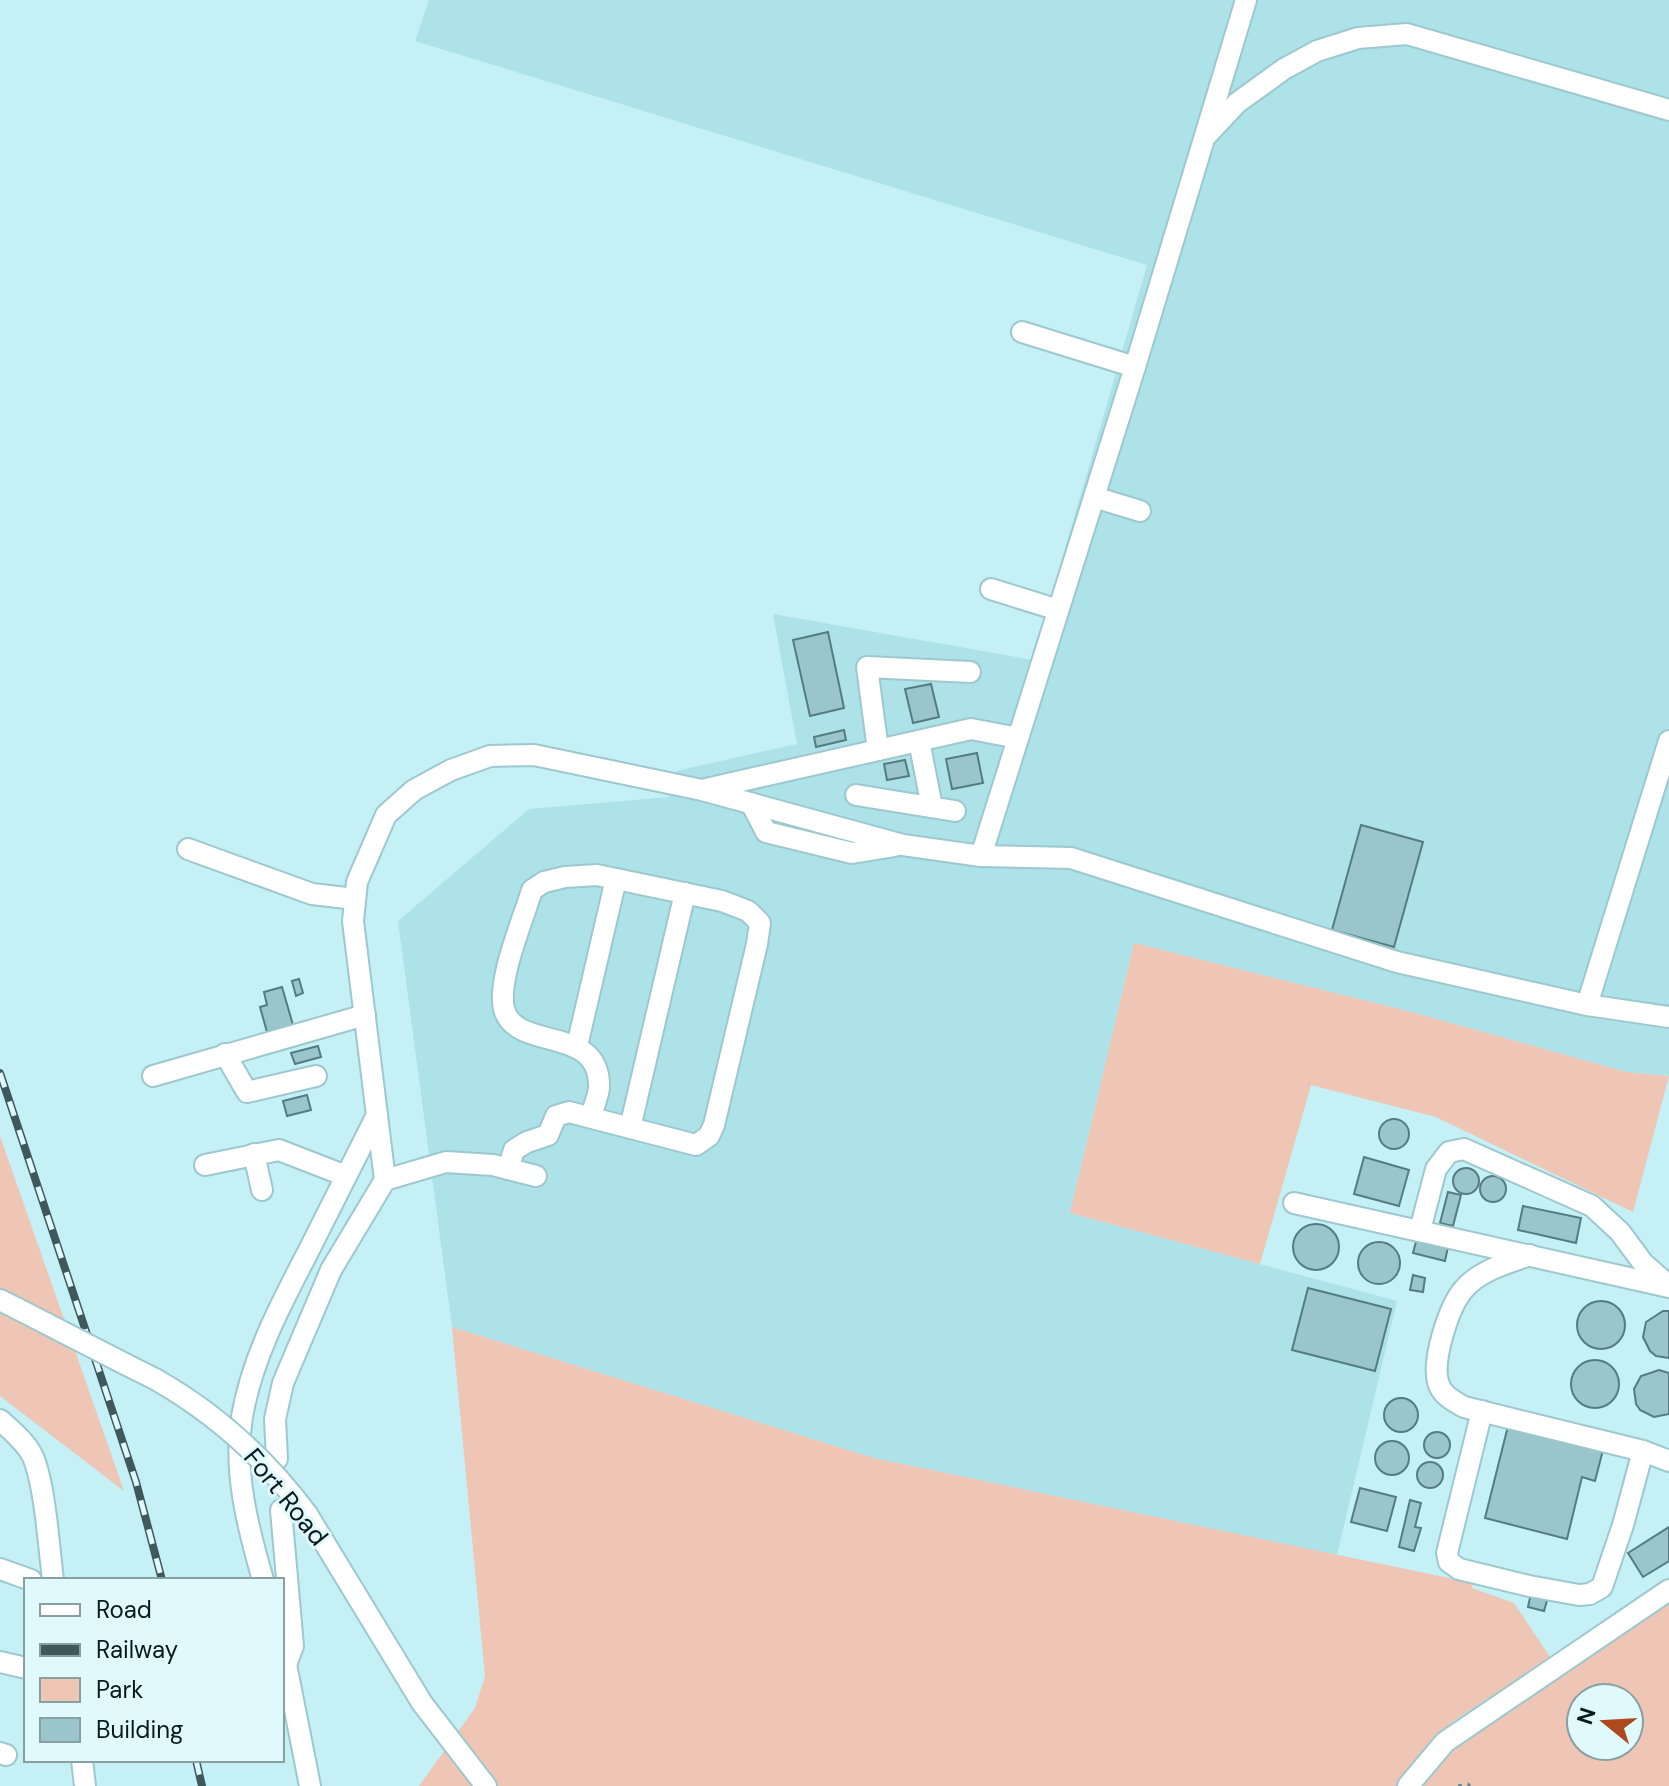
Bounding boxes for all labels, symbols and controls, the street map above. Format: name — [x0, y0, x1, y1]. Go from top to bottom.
street label: Fort Road — [236, 1441, 336, 1553]
legend — [24, 1578, 284, 1762]
text: Road — [96, 1594, 152, 1625]
text: Railway — [96, 1634, 178, 1665]
text: Park — [96, 1674, 143, 1705]
north arrow — [1565, 1682, 1645, 1762]
text: N — [1570, 1704, 1603, 1728]
text: Building — [96, 1714, 183, 1745]

